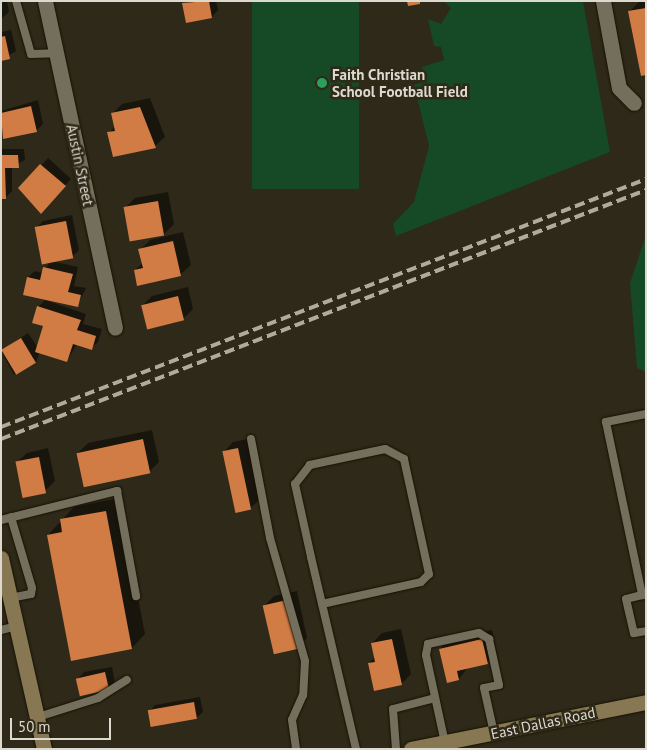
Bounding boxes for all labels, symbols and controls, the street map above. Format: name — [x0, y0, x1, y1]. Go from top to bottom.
place label: Faith Christian School Football Field — [332, 65, 468, 100]
marker: Faith Christian School Football Field — [316, 77, 328, 89]
street label: Austin Street — [63, 123, 97, 207]
street label: East Dallas Road — [489, 703, 597, 743]
scale bar — [12, 708, 114, 740]
text: 50 m — [18, 717, 51, 736]

